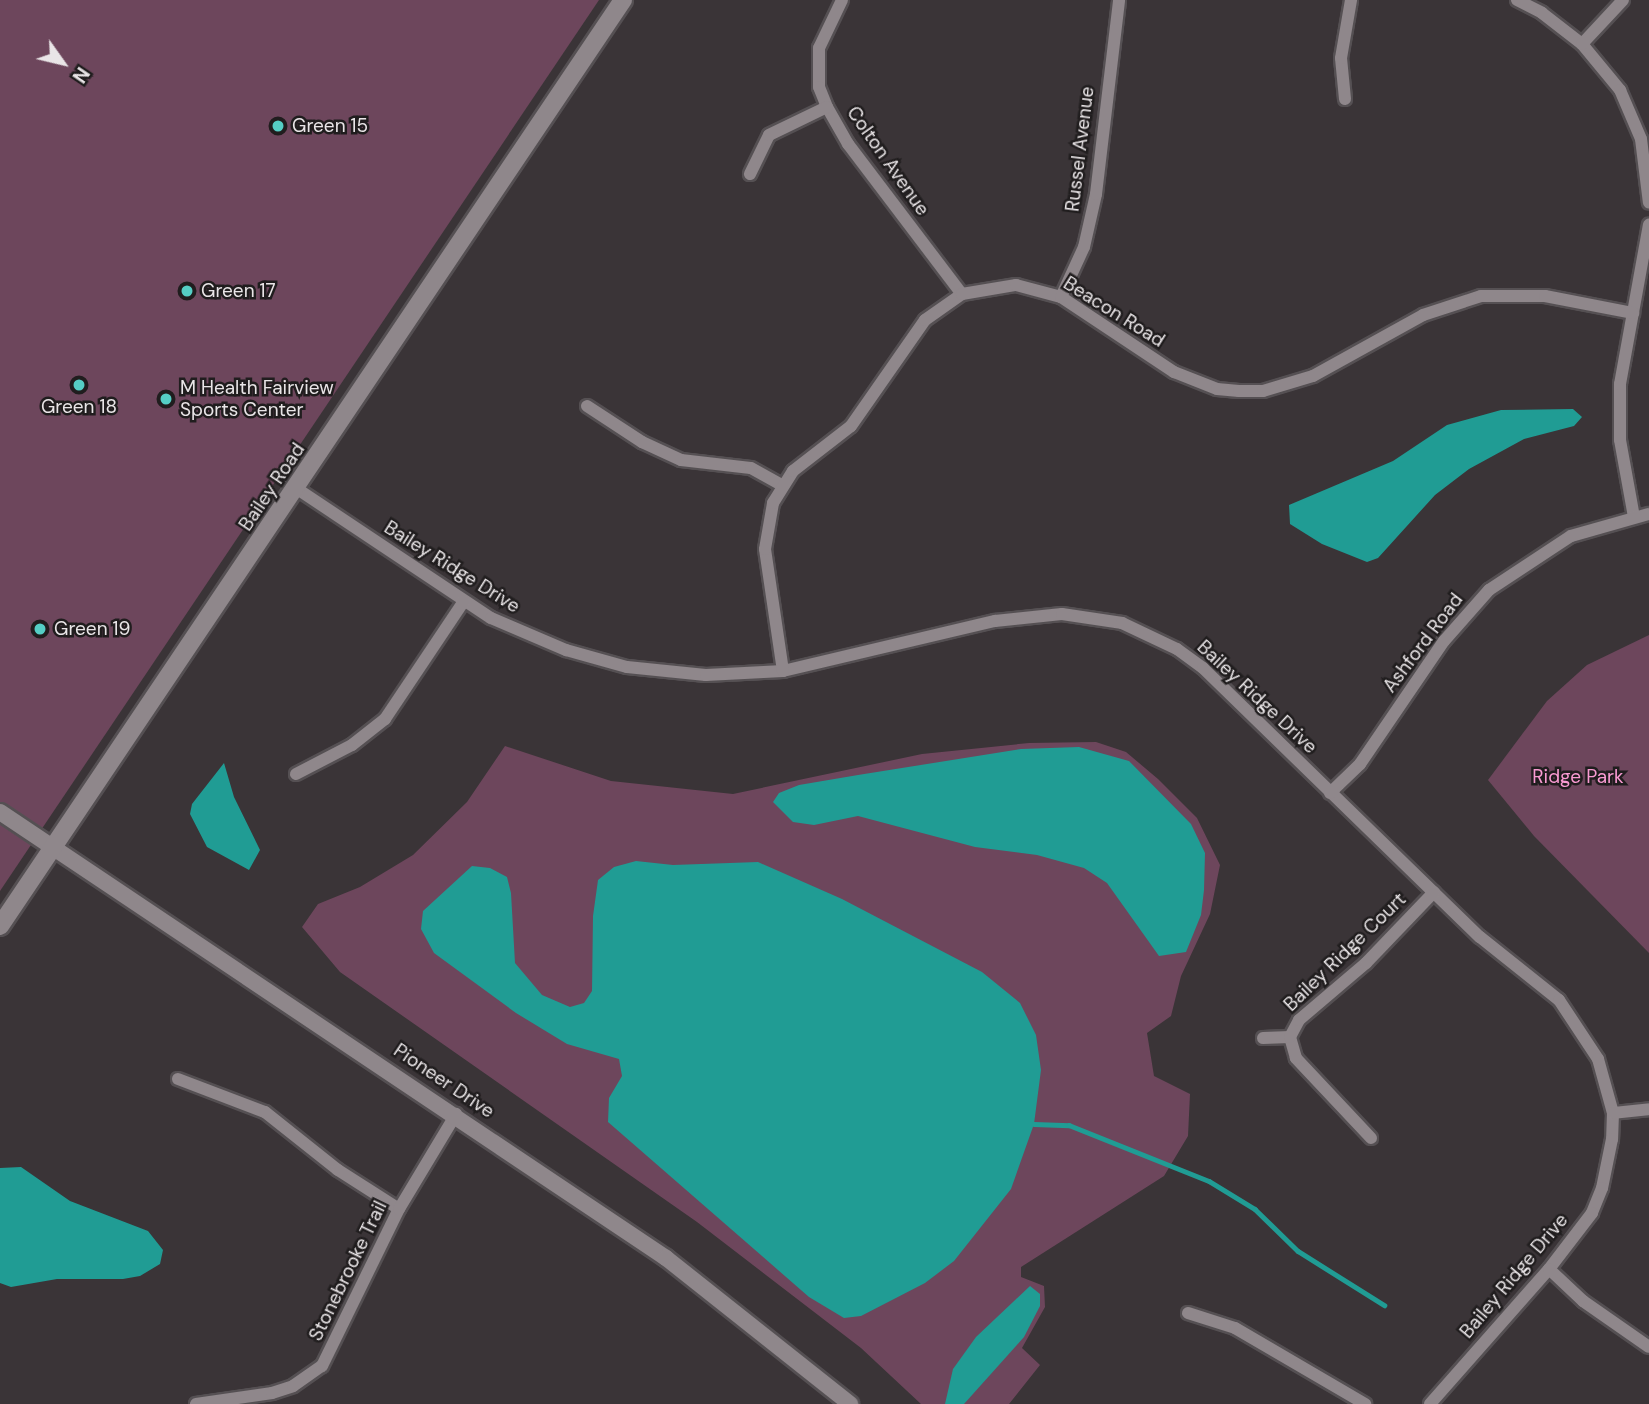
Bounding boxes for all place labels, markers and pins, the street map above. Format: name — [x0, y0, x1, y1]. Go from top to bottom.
place label: Green 15 — [292, 115, 368, 137]
marker: Green 15 — [270, 118, 286, 134]
place label: Green 17 — [201, 280, 276, 302]
marker: Green 17 — [179, 283, 195, 299]
marker: Green 18 — [71, 377, 87, 393]
place label: M Health Fairview Sports Center — [180, 377, 334, 421]
marker: M Health Fairview Sports Center — [158, 391, 174, 407]
place label: Green 18 — [41, 396, 117, 418]
place label: Green 19 — [54, 618, 130, 640]
marker: Green 19 — [32, 621, 48, 637]

